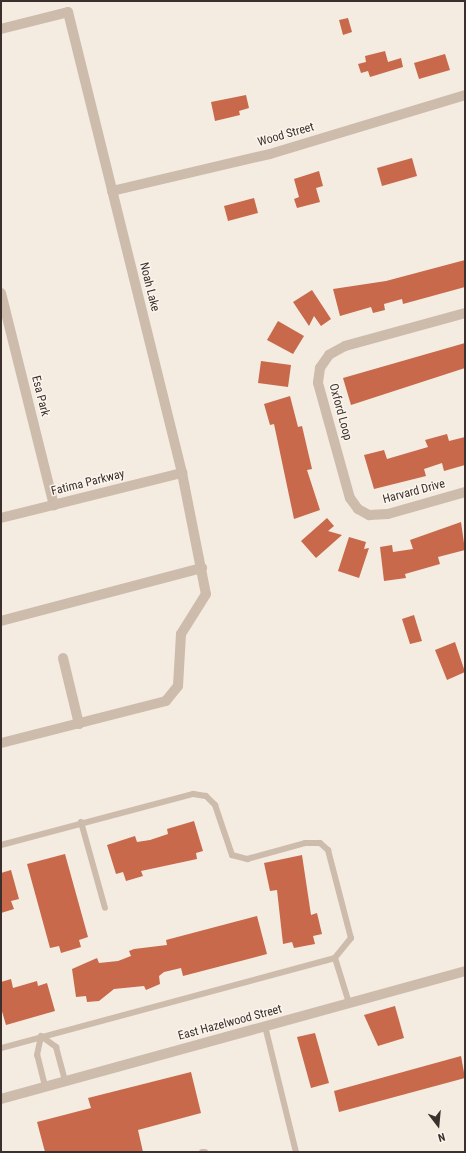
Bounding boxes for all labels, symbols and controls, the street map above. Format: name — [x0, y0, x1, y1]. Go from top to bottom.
street label: Wood Street — [256, 120, 316, 150]
street label: Noah Lake — [136, 261, 162, 313]
street label: Esa Park — [28, 374, 52, 418]
street label: Oxford Loop — [326, 382, 354, 442]
street label: Fatima Parkway — [50, 467, 126, 499]
street label: Harvard Drive — [381, 477, 447, 507]
street label: East Hazelwood Street — [177, 1002, 283, 1044]
north arrow — [418, 1105, 458, 1145]
text: N — [436, 1130, 446, 1144]

